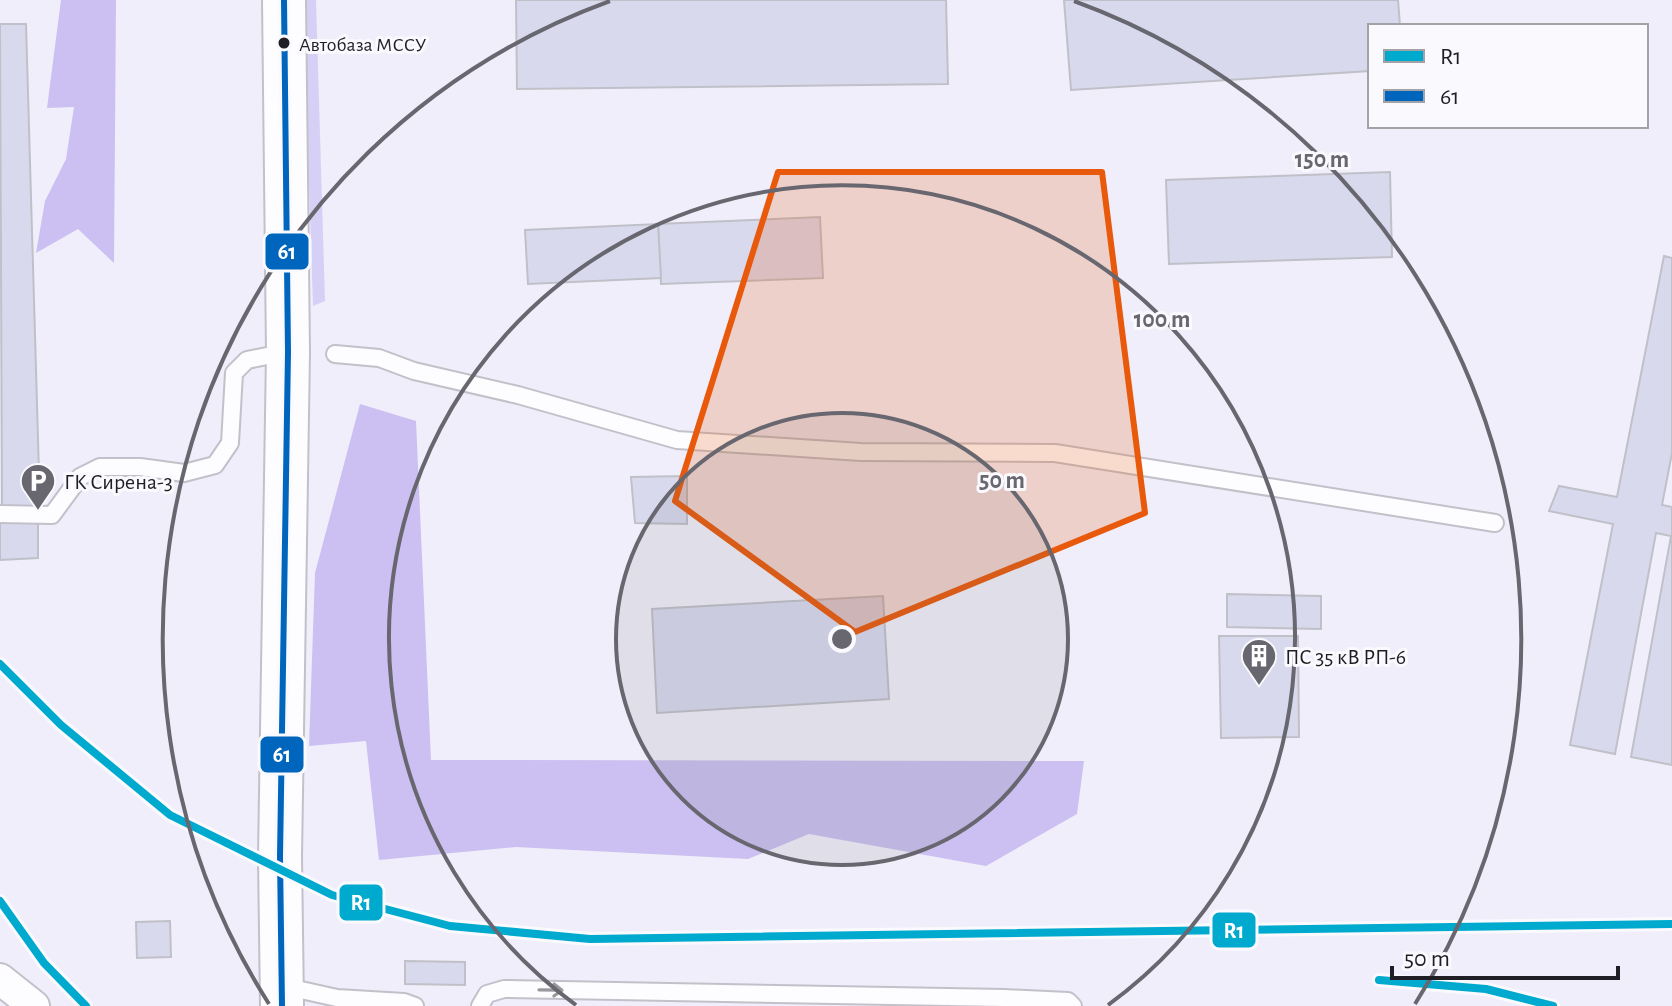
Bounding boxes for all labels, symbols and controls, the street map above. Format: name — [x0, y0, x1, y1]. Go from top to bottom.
legend — [1368, 24, 1648, 128]
marker: Автобаза МССУ — [276, 35, 292, 51]
place label: Автобаза МССУ — [299, 35, 426, 55]
text: R1 — [1440, 45, 1462, 69]
text: 61 — [1440, 85, 1460, 109]
text: 150 m — [1295, 148, 1349, 172]
line badge: 61 — [264, 232, 310, 271]
text: 61 — [278, 241, 296, 263]
text: 100 m — [1134, 308, 1190, 332]
parking icon: ГК Сирена-3 — [19, 462, 57, 512]
text: 50 m — [979, 469, 1025, 493]
place label: ГК Сирена-3 — [64, 471, 173, 493]
centre of rings — [828, 625, 856, 653]
building icon: ПС 35 кВ РП-6 — [1240, 637, 1278, 687]
place label: ПС 35 кВ РП-6 — [1285, 646, 1406, 668]
line badge: 61 — [259, 735, 305, 774]
text: 61 — [273, 744, 291, 766]
line badge: R1 — [338, 883, 384, 922]
text: R1 — [351, 892, 371, 914]
line badge: R1 — [1211, 911, 1257, 949]
text: R1 — [1224, 920, 1244, 942]
scale bar — [1392, 930, 1618, 980]
text: 50 m — [1404, 947, 1450, 971]
one-way arrow — [537, 982, 564, 998]

